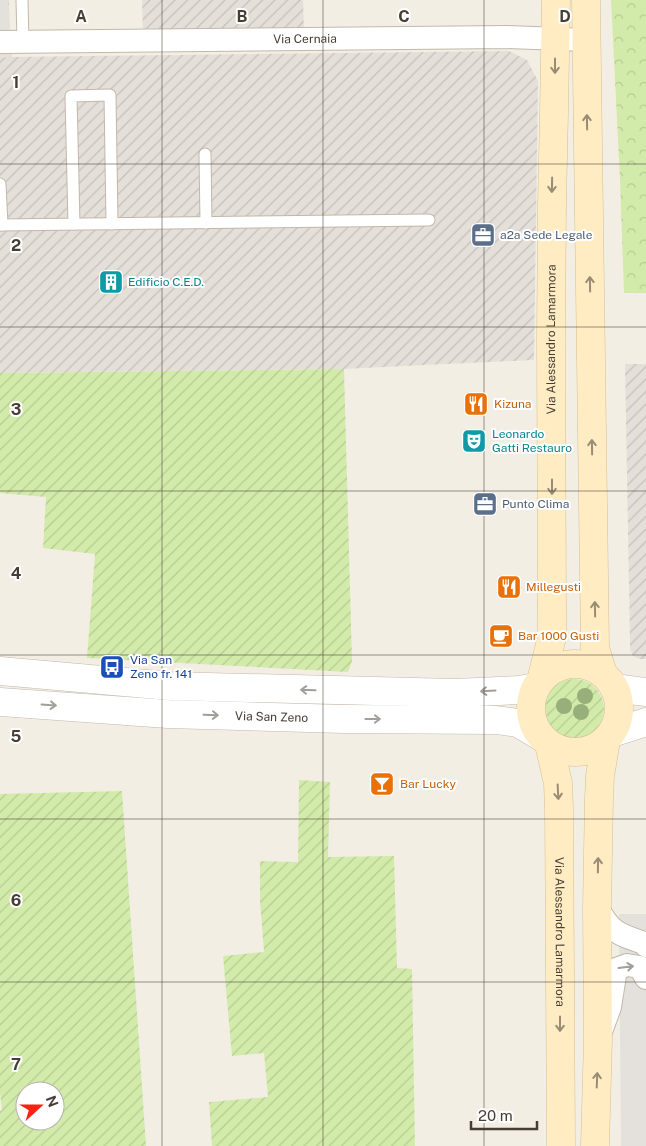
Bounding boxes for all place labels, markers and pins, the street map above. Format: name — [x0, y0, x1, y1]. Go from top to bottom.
office icon: a2a Sede Legale — [470, 222, 496, 248]
place label: a2a Sede Legale — [500, 228, 593, 242]
building icon: Edificio C.E.D. — [98, 269, 124, 295]
place label: Edificio C.E.D. — [128, 275, 204, 289]
restaurant icon: Kizuna — [463, 391, 489, 417]
place label: Kizuna — [494, 397, 531, 411]
place label: Leonardo Gatti Restauro — [492, 427, 572, 455]
theatre icon: Leonardo Gatti Restauro — [461, 428, 487, 454]
office icon: Punto Clima — [472, 491, 498, 517]
place label: Punto Clima — [502, 497, 569, 511]
restaurant icon: Millegusti — [496, 574, 522, 600]
place label: Millegusti — [526, 580, 581, 594]
cafe icon: Bar 1000 Gusti — [488, 623, 514, 649]
place label: Bar 1000 Gusti — [518, 629, 599, 643]
place label: Via San Zeno fr. 141 — [130, 653, 192, 681]
bus stop icon: Via San Zeno fr. 141 — [99, 654, 125, 680]
bar icon: Bar Lucky — [369, 771, 395, 797]
place label: Bar Lucky — [400, 777, 457, 791]

